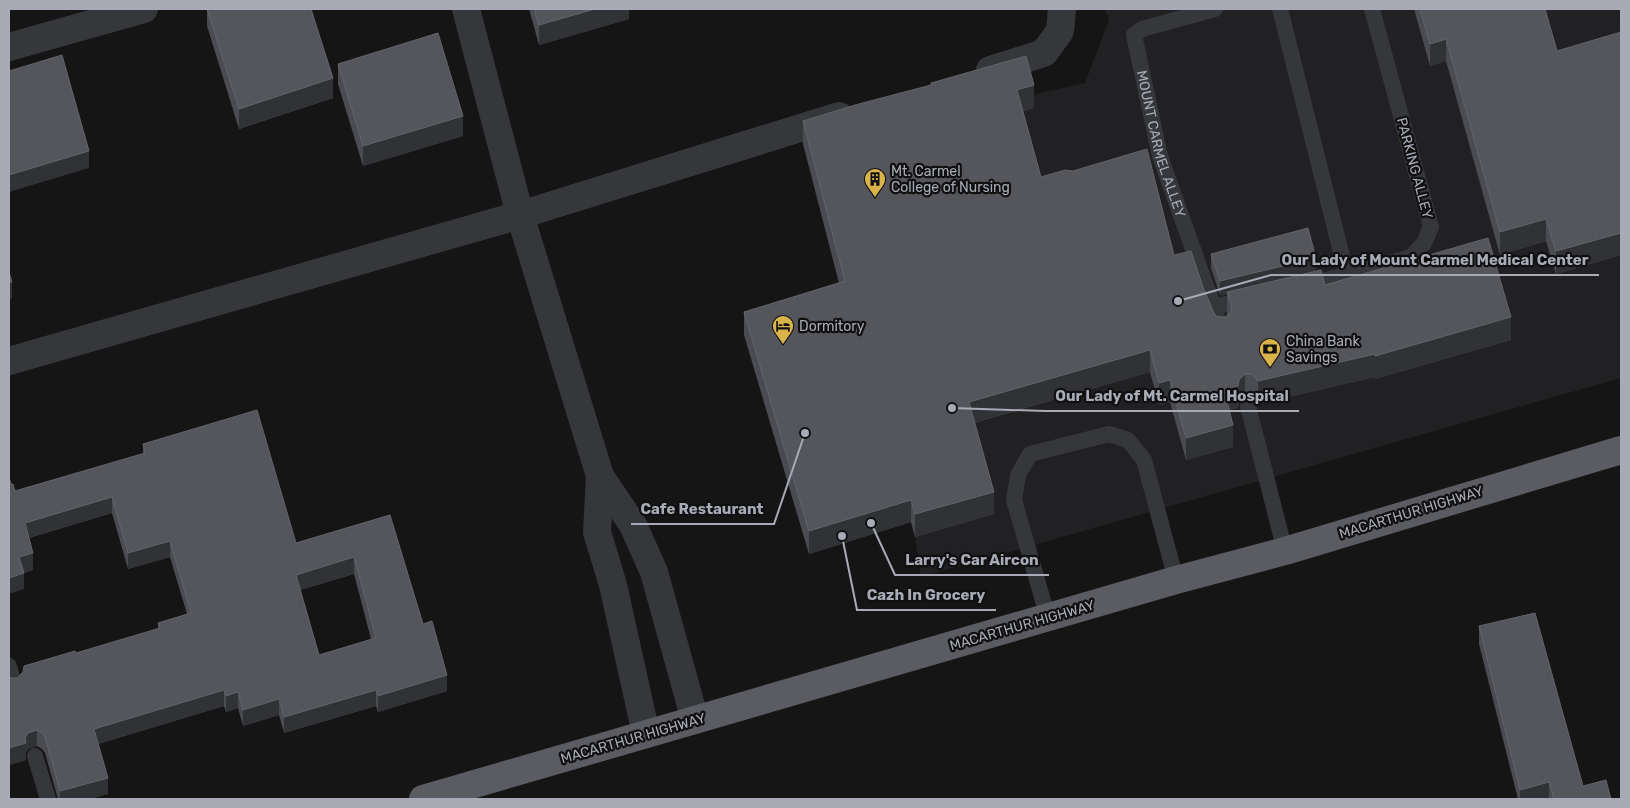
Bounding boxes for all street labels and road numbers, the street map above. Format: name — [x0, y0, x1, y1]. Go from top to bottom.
street label: MOUNT CARMEL ALLEY — [1133, 69, 1189, 220]
street label: PARKING ALLEY — [1393, 116, 1436, 221]
street label: MACARTHUR HIGHWAY — [1337, 482, 1485, 543]
street label: MACARTHUR HIGHWAY — [948, 597, 1097, 654]
street label: MACARTHUR HIGHWAY — [559, 710, 708, 767]

